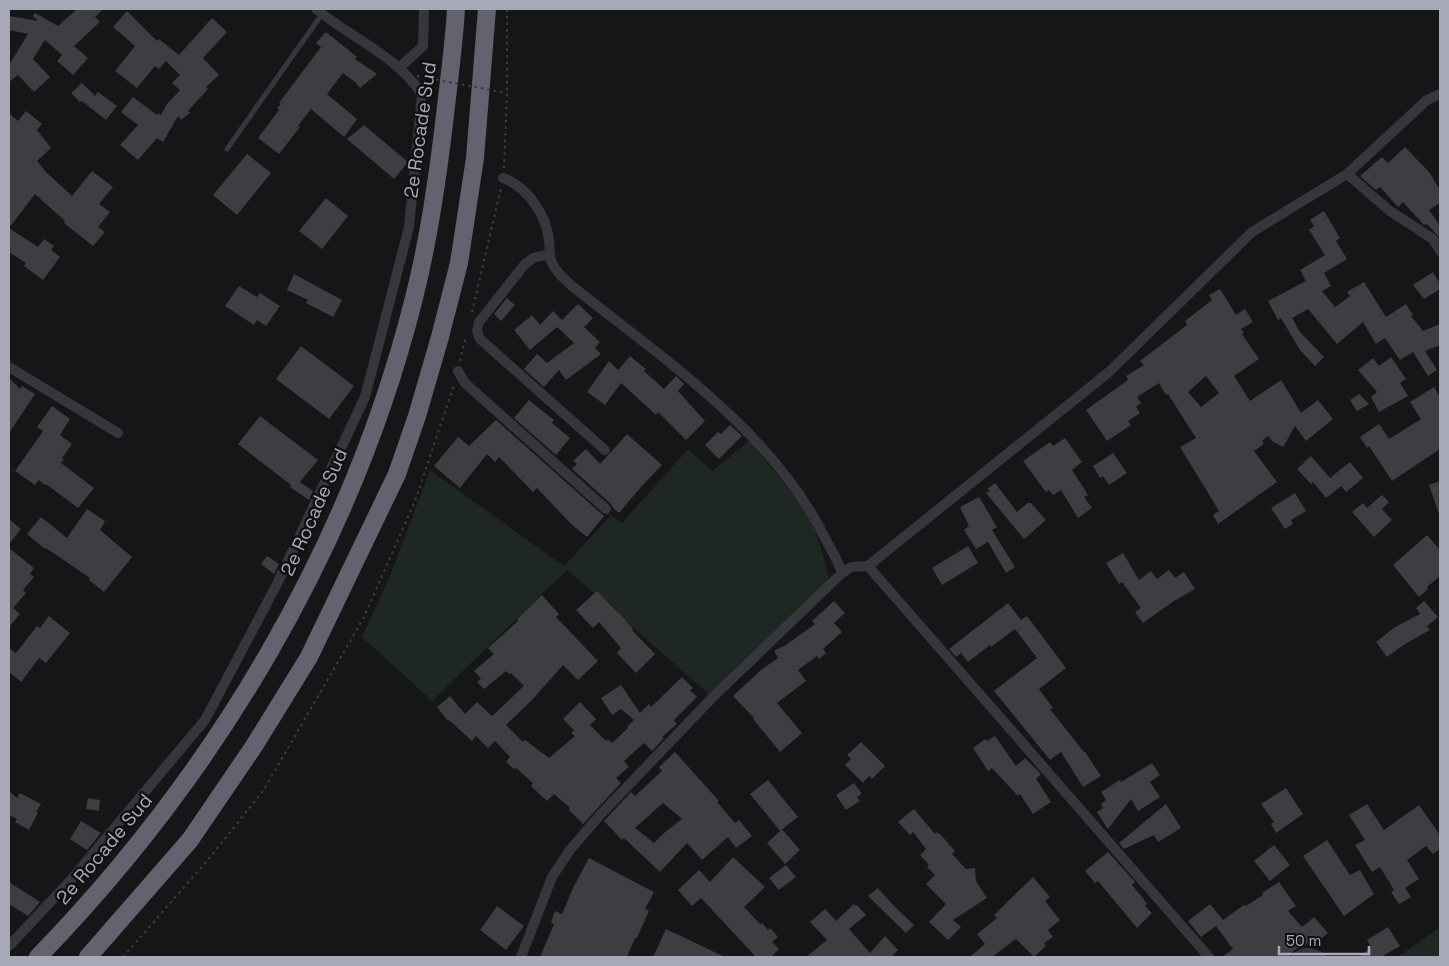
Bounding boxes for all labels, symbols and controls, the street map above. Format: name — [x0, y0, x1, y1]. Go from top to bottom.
street label: 2e Rocade Sud — [398, 60, 442, 200]
street label: 2e Rocade Sud — [275, 444, 353, 580]
street label: 2e Rocade Sud — [50, 788, 158, 910]
scale bar — [1279, 924, 1369, 956]
text: 50 m — [1286, 931, 1321, 950]

